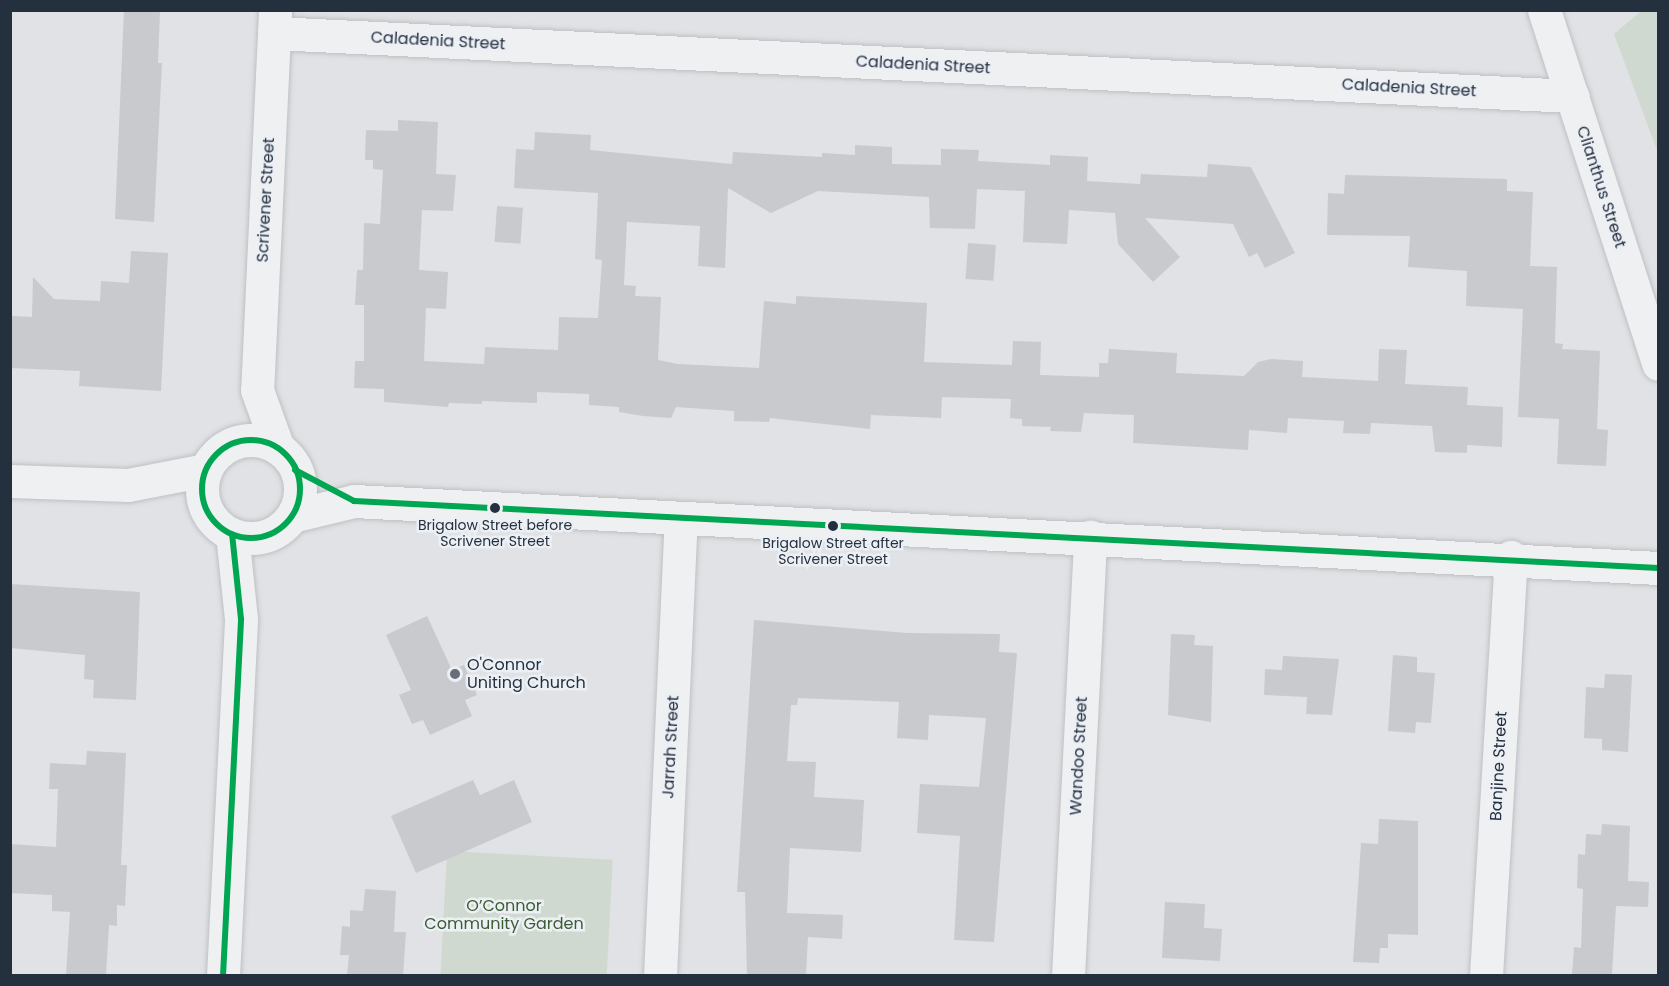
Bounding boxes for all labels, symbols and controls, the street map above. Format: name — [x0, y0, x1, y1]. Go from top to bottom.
street label: Caladenia Street — [370, 28, 506, 54]
street label: Caladenia Street — [855, 52, 991, 78]
street label: Caladenia Street — [1341, 75, 1477, 101]
street label: Clianthus Street — [1572, 124, 1630, 250]
street label: Scrivener Street — [253, 137, 279, 263]
marker: Brigalow Street before Scrivener Street — [489, 502, 501, 514]
place label: Brigalow Street before Scrivener Street — [418, 517, 572, 550]
marker: Brigalow Street after Scrivener Street — [827, 520, 839, 532]
place label: Brigalow Street after Scrivener Street — [762, 535, 904, 568]
place label: O'Connor Uniting Church — [467, 655, 586, 693]
marker: O'Connor Uniting Church — [448, 667, 462, 681]
street label: Jarrah Street — [659, 695, 683, 799]
street label: Wandoo Street — [1066, 696, 1092, 816]
street label: Banjine Street — [1487, 711, 1511, 821]
park label: O’Connor Community Garden — [424, 896, 584, 934]

